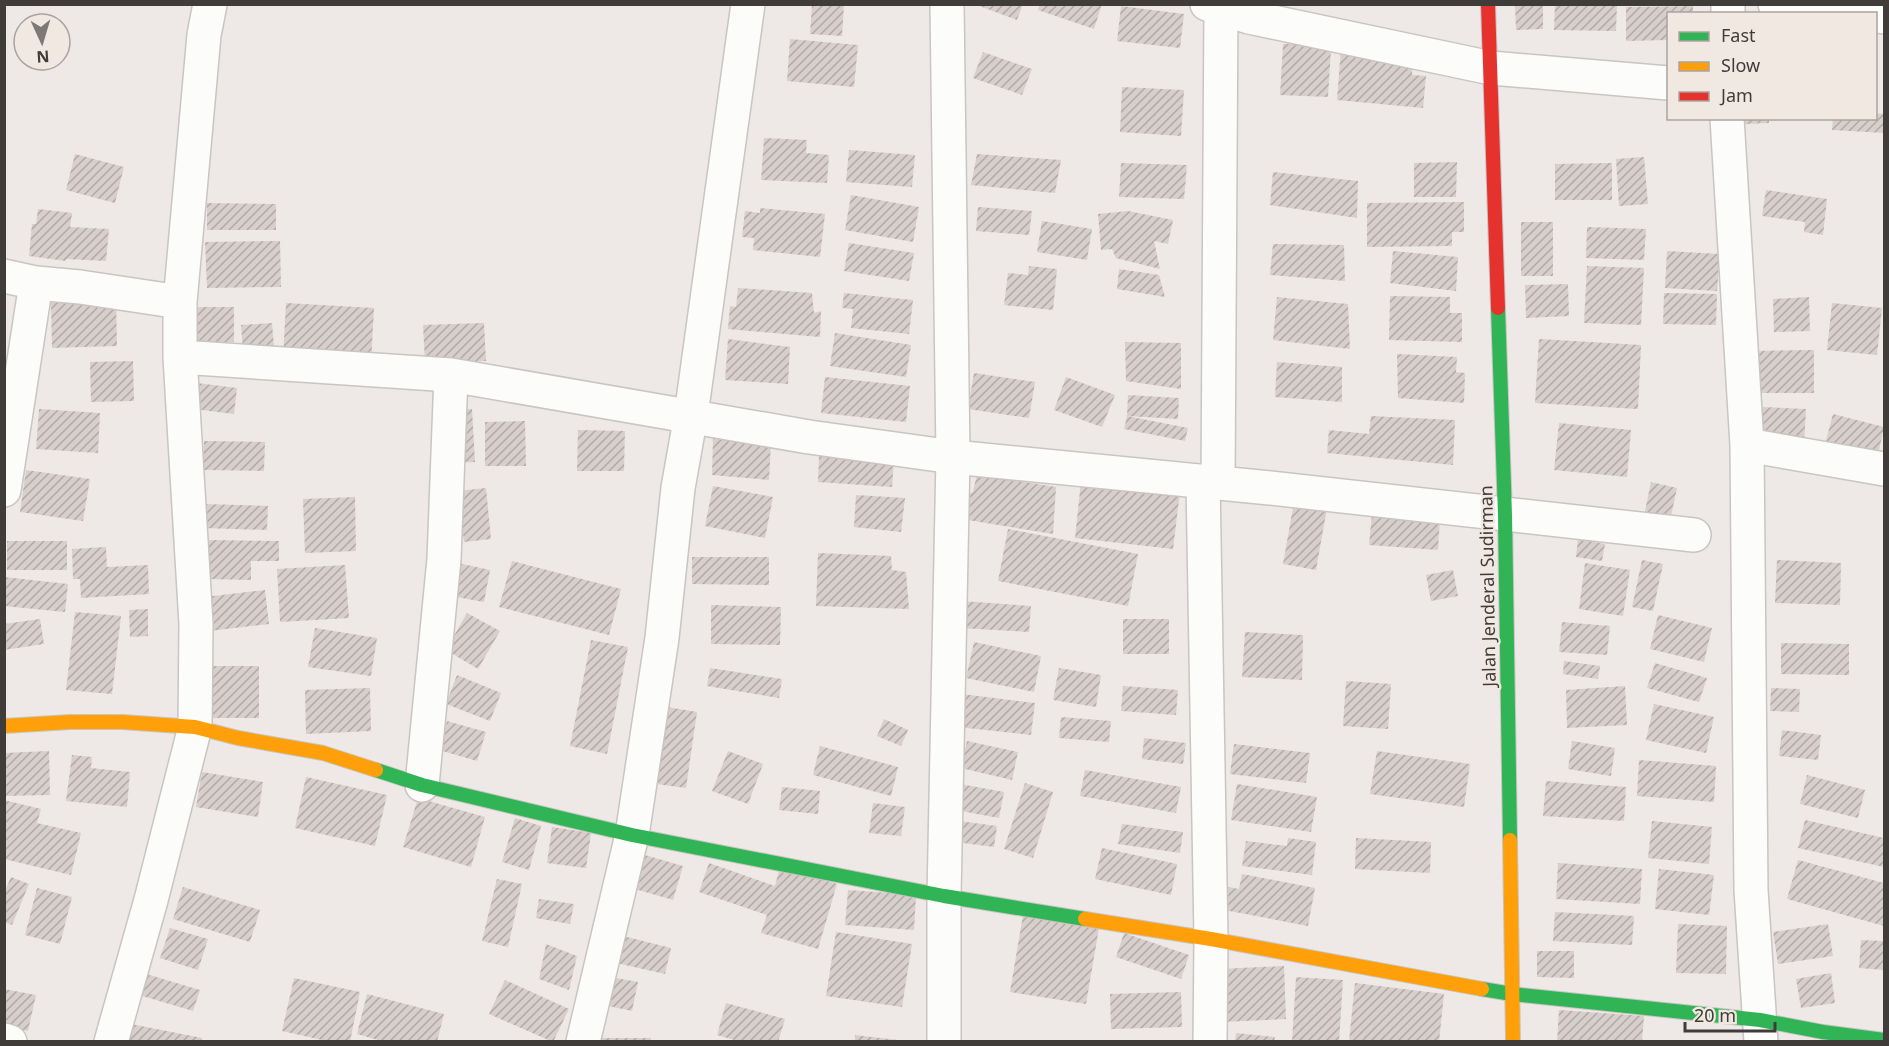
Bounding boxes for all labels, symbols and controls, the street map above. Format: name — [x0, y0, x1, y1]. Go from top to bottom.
north arrow — [12, 12, 72, 72]
legend — [1667, 12, 1877, 120]
text: Fast — [1721, 23, 1756, 47]
text: N — [36, 46, 50, 68]
text: Slow — [1721, 53, 1760, 77]
text: Jam — [1719, 83, 1753, 107]
street label: Jalan Jenderal Sudirman — [1473, 485, 1501, 689]
scale bar — [1685, 995, 1775, 1033]
text: 20 m — [1694, 1003, 1736, 1027]

